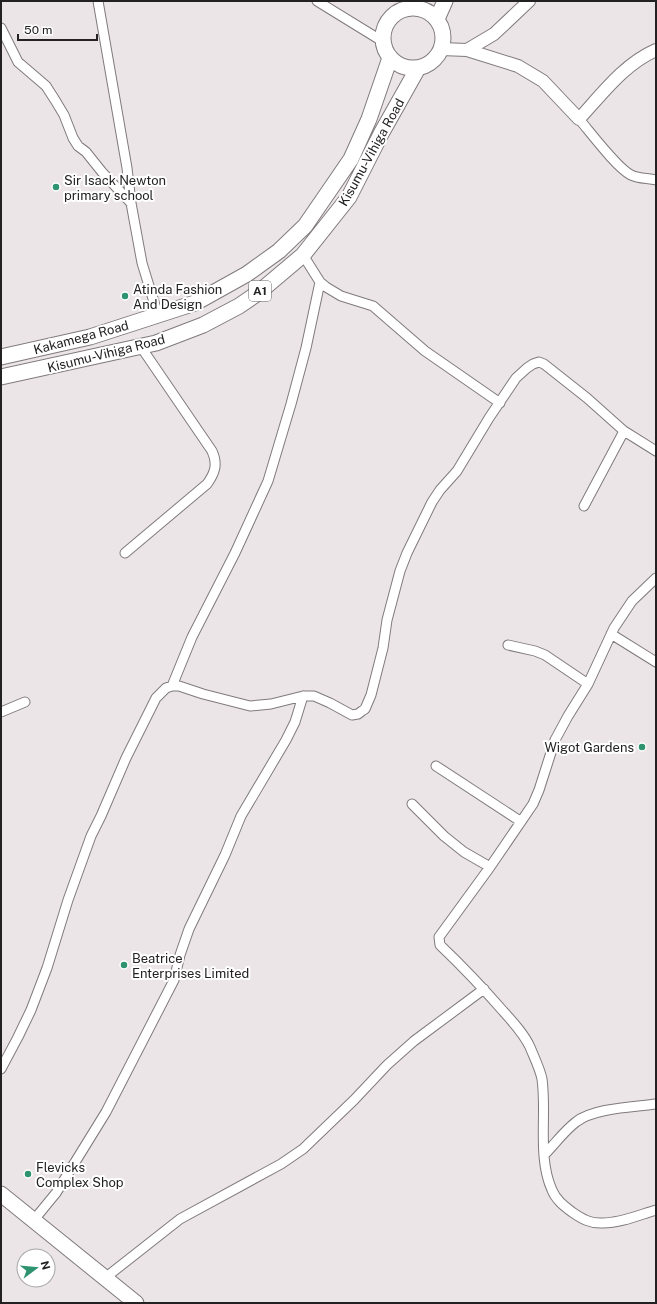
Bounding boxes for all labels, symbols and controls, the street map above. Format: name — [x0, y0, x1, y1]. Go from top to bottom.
scale bar — [18, 16, 97, 42]
text: 50 m — [24, 23, 52, 37]
street label: Kisumu-Vihiga Road — [336, 96, 407, 209]
place label: Sir Isack Newton primary school — [64, 173, 166, 203]
marker: Sir Isack Newton primary school — [51, 182, 61, 192]
road number: A1 — [249, 281, 271, 301]
place label: Atinda Fashion And Design — [133, 282, 222, 312]
marker: Atinda Fashion And Design — [120, 291, 130, 301]
street label: Kakamega Road — [32, 318, 130, 357]
street label: Kisumu-Vihiga Road — [46, 332, 167, 375]
place label: Wigot Gardens — [544, 740, 634, 755]
marker: Wigot Gardens — [637, 742, 647, 752]
place label: Beatrice Enterprises Limited — [132, 951, 249, 981]
marker: Beatrice Enterprises Limited — [119, 960, 129, 970]
place label: Flevicks Complex Shop — [36, 1160, 124, 1190]
marker: Flevicks Complex Shop — [23, 1169, 33, 1179]
north arrow — [16, 1248, 56, 1288]
text: N — [39, 1259, 53, 1271]

